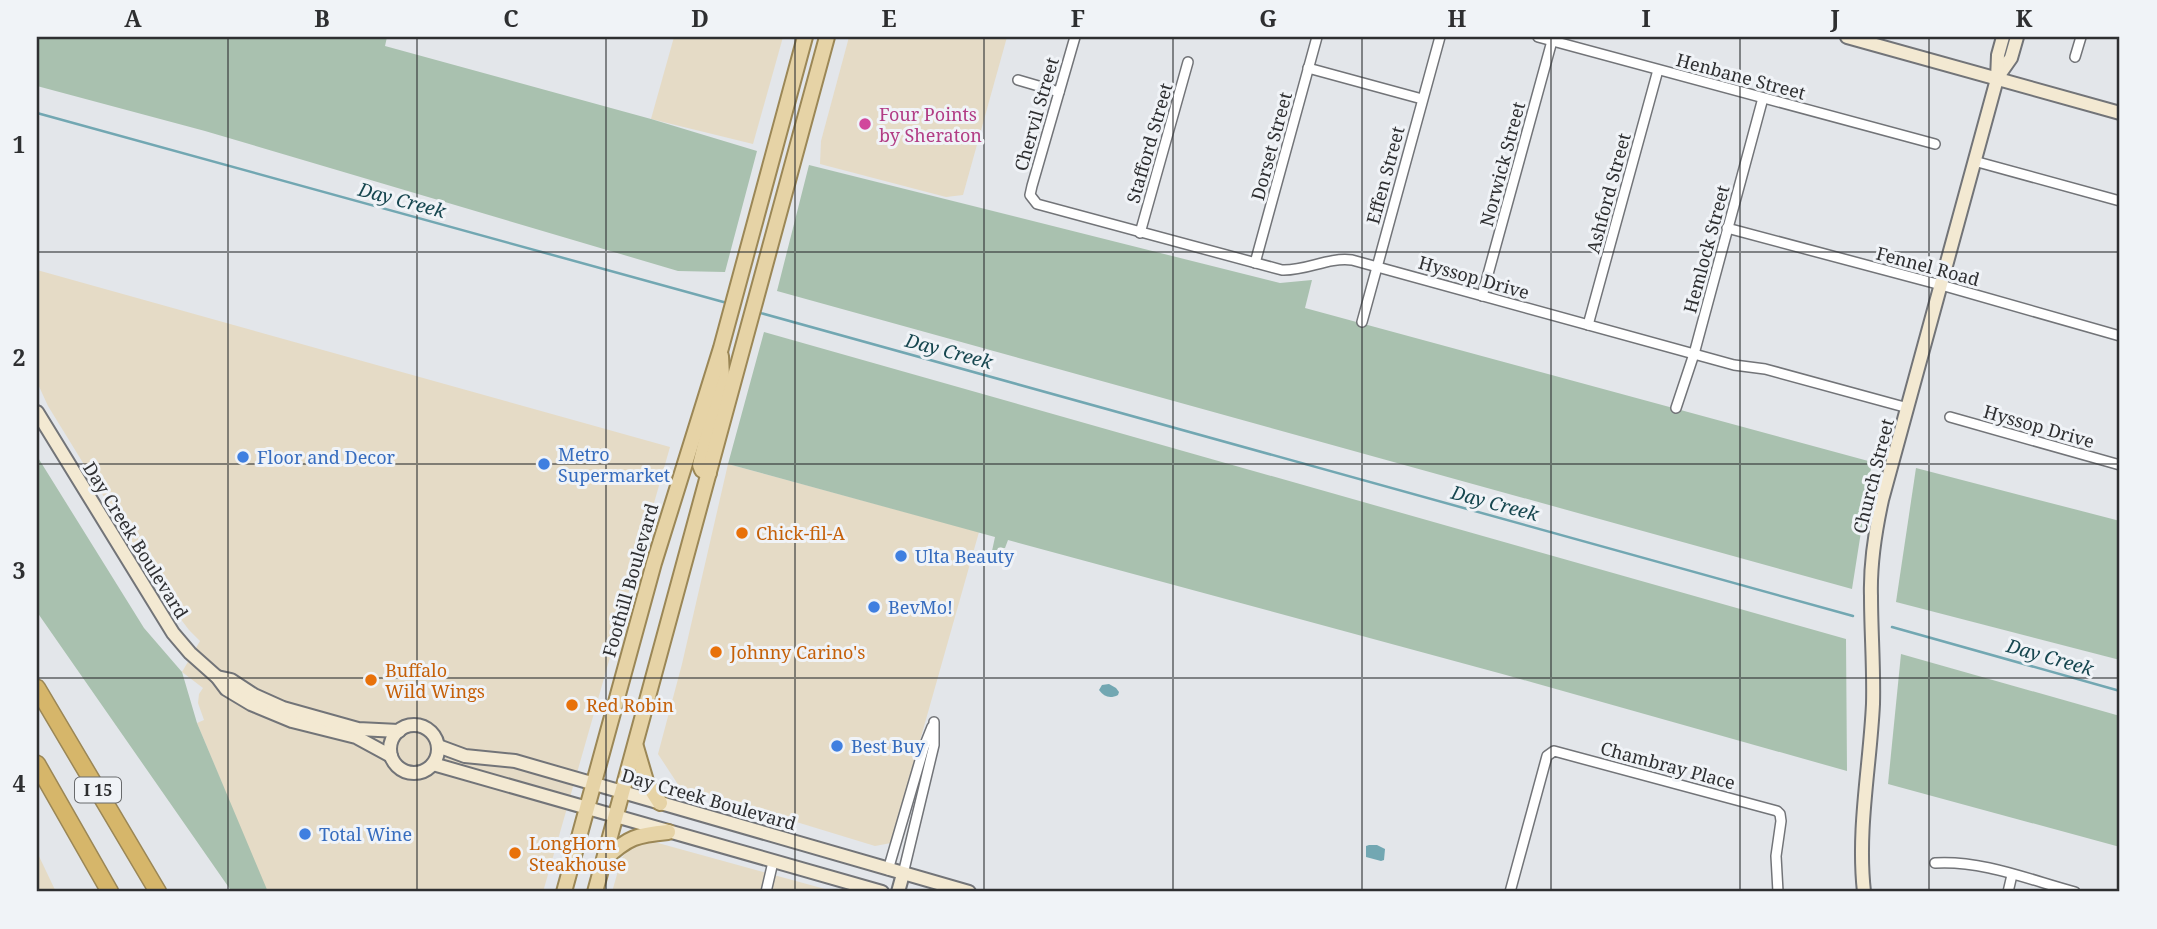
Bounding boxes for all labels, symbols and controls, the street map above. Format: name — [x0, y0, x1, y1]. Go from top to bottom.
text: A — [124, 2, 142, 34]
text: B — [314, 2, 330, 34]
text: C — [503, 2, 519, 34]
text: D — [691, 2, 709, 34]
text: E — [881, 2, 897, 34]
text: F — [1071, 2, 1085, 34]
text: G — [1259, 2, 1277, 34]
text: H — [1448, 2, 1467, 34]
text: I — [1641, 2, 1651, 34]
text: J — [1829, 2, 1840, 34]
text: K — [2016, 2, 2033, 34]
street label: Henbane Street — [1674, 47, 1808, 105]
street label: Chervil Street — [1008, 54, 1064, 174]
street label: Stafford Street — [1120, 80, 1178, 206]
street label: Dorset Street — [1245, 89, 1297, 203]
street label: Norwick Street — [1474, 99, 1530, 229]
place label: Four Points by Sheraton — [879, 102, 982, 147]
marker: Four Points by Sheraton — [857, 116, 873, 132]
street label: Effen Street — [1360, 124, 1410, 226]
text: 1 — [13, 128, 26, 160]
street label: Ashford Street — [1580, 130, 1636, 256]
water label: Day Creek — [355, 176, 450, 224]
street label: Hemlock Street — [1677, 183, 1735, 315]
street label: Fennel Road — [1874, 241, 1982, 291]
street label: Hyssop Drive — [1416, 250, 1532, 304]
water label: Day Creek — [902, 327, 997, 375]
text: 2 — [13, 341, 26, 373]
street label: Hyssop Drive — [1981, 399, 2097, 453]
street label: Church Street — [1847, 416, 1899, 536]
place label: Metro Supermarket — [558, 442, 670, 487]
place label: Floor and Decor — [257, 445, 396, 469]
marker: Floor and Decor — [235, 449, 251, 465]
marker: Metro Supermarket — [536, 456, 552, 472]
street label: Day Creek Boulevard — [78, 457, 194, 623]
water label: Day Creek — [1448, 479, 1543, 527]
street label: Foothill Boulevard — [597, 500, 663, 660]
place label: Chick-fil-A — [756, 521, 845, 545]
marker: Chick-fil-A — [734, 525, 750, 541]
place label: Ulta Beauty — [915, 544, 1015, 568]
marker: Ulta Beauty — [893, 548, 909, 564]
text: 3 — [13, 554, 26, 586]
place label: BevMo! — [888, 595, 953, 619]
marker: BevMo! — [866, 599, 882, 615]
water label: Day Creek — [2003, 632, 2098, 682]
place label: Johnny Carino's — [729, 640, 865, 664]
marker: Johnny Carino's — [708, 644, 724, 660]
place label: Buffalo Wild Wings — [385, 658, 485, 703]
marker: Buffalo Wild Wings — [363, 672, 379, 688]
place label: Red Robin — [586, 693, 674, 717]
marker: Red Robin — [564, 697, 580, 713]
place label: Best Buy — [851, 734, 926, 758]
street label: Chambray Place — [1598, 735, 1738, 795]
marker: Best Buy — [829, 738, 845, 754]
street label: Day Creek Boulevard — [619, 763, 799, 835]
text: 4 — [13, 767, 26, 799]
road number: I 15 — [75, 778, 121, 803]
place label: Total Wine — [319, 822, 412, 846]
marker: Total Wine — [297, 826, 313, 842]
place label: LongHorn Steakhouse — [529, 831, 626, 876]
marker: LongHorn Steakhouse — [507, 845, 523, 861]

